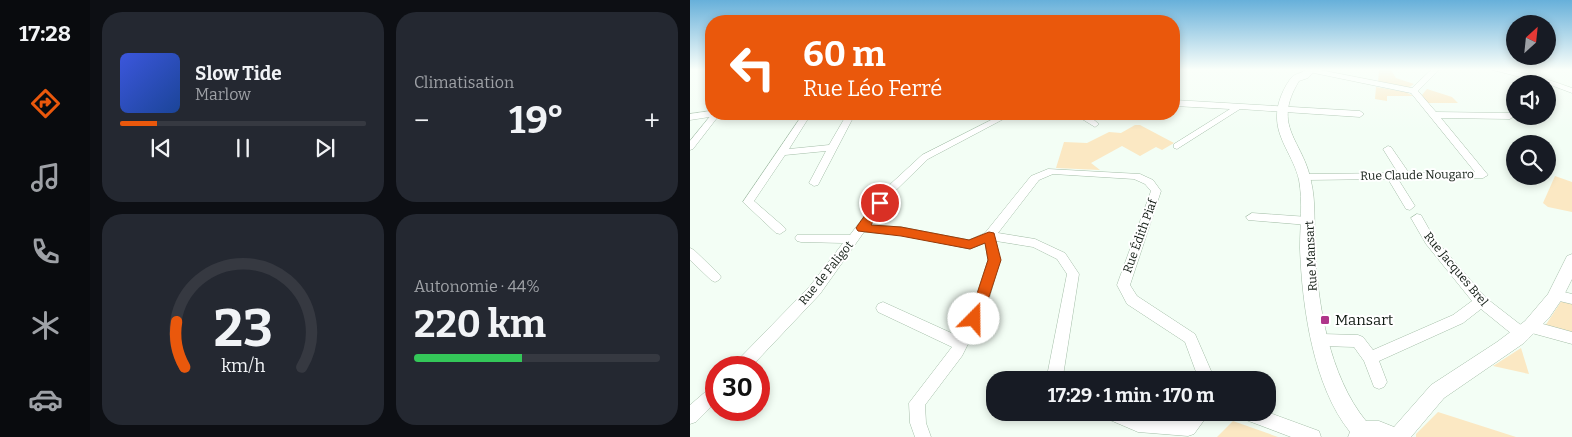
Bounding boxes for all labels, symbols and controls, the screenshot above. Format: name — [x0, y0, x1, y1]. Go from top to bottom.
north arrow — [1506, 15, 1556, 65]
map controls — [1506, 15, 1556, 185]
text: 17:28 — [19, 20, 71, 47]
text: 60 m — [803, 33, 886, 75]
icon: left — [720, 35, 785, 100]
text: Slow Tide — [195, 62, 282, 85]
text: Climatisation — [414, 73, 514, 92]
text: Rue Léo Ferré — [803, 75, 942, 102]
button: sound — [1506, 75, 1556, 125]
text: Marlow — [195, 85, 251, 104]
icon: directions — [28, 86, 63, 121]
text: 19° — [509, 97, 564, 143]
text: − — [414, 104, 429, 137]
text: + — [644, 104, 660, 137]
icon: previous — [147, 134, 175, 162]
icon: pause — [229, 134, 257, 162]
icon: next — [311, 134, 339, 162]
button: search — [1506, 135, 1556, 185]
icon: music — [28, 160, 63, 195]
street label: Rue Claude Nougaro — [1360, 167, 1474, 183]
pin — [859, 182, 901, 224]
icon: arrive — [866, 189, 894, 217]
street label: Rue Édith Piaf — [1119, 196, 1160, 275]
street label: Rue Mansart — [1302, 220, 1320, 292]
street label: Rue Jacques Brel — [1421, 229, 1491, 309]
icon: phone — [28, 234, 63, 269]
street label: Rue de Faligot — [796, 238, 856, 308]
text: Autonomie · 44% — [414, 277, 540, 296]
position arrow — [947, 292, 999, 344]
text: 23 — [213, 297, 273, 360]
text: 220 km — [414, 301, 546, 347]
icon: climate — [28, 308, 63, 343]
place label: Mansart — [1335, 311, 1394, 329]
marker: Mansart — [1319, 314, 1331, 326]
text: km/h — [221, 355, 265, 377]
speed limit sign: 30 — [705, 356, 770, 421]
icon: car — [28, 382, 63, 417]
text: 17:29 · 1 min · 170 m — [1048, 384, 1214, 407]

